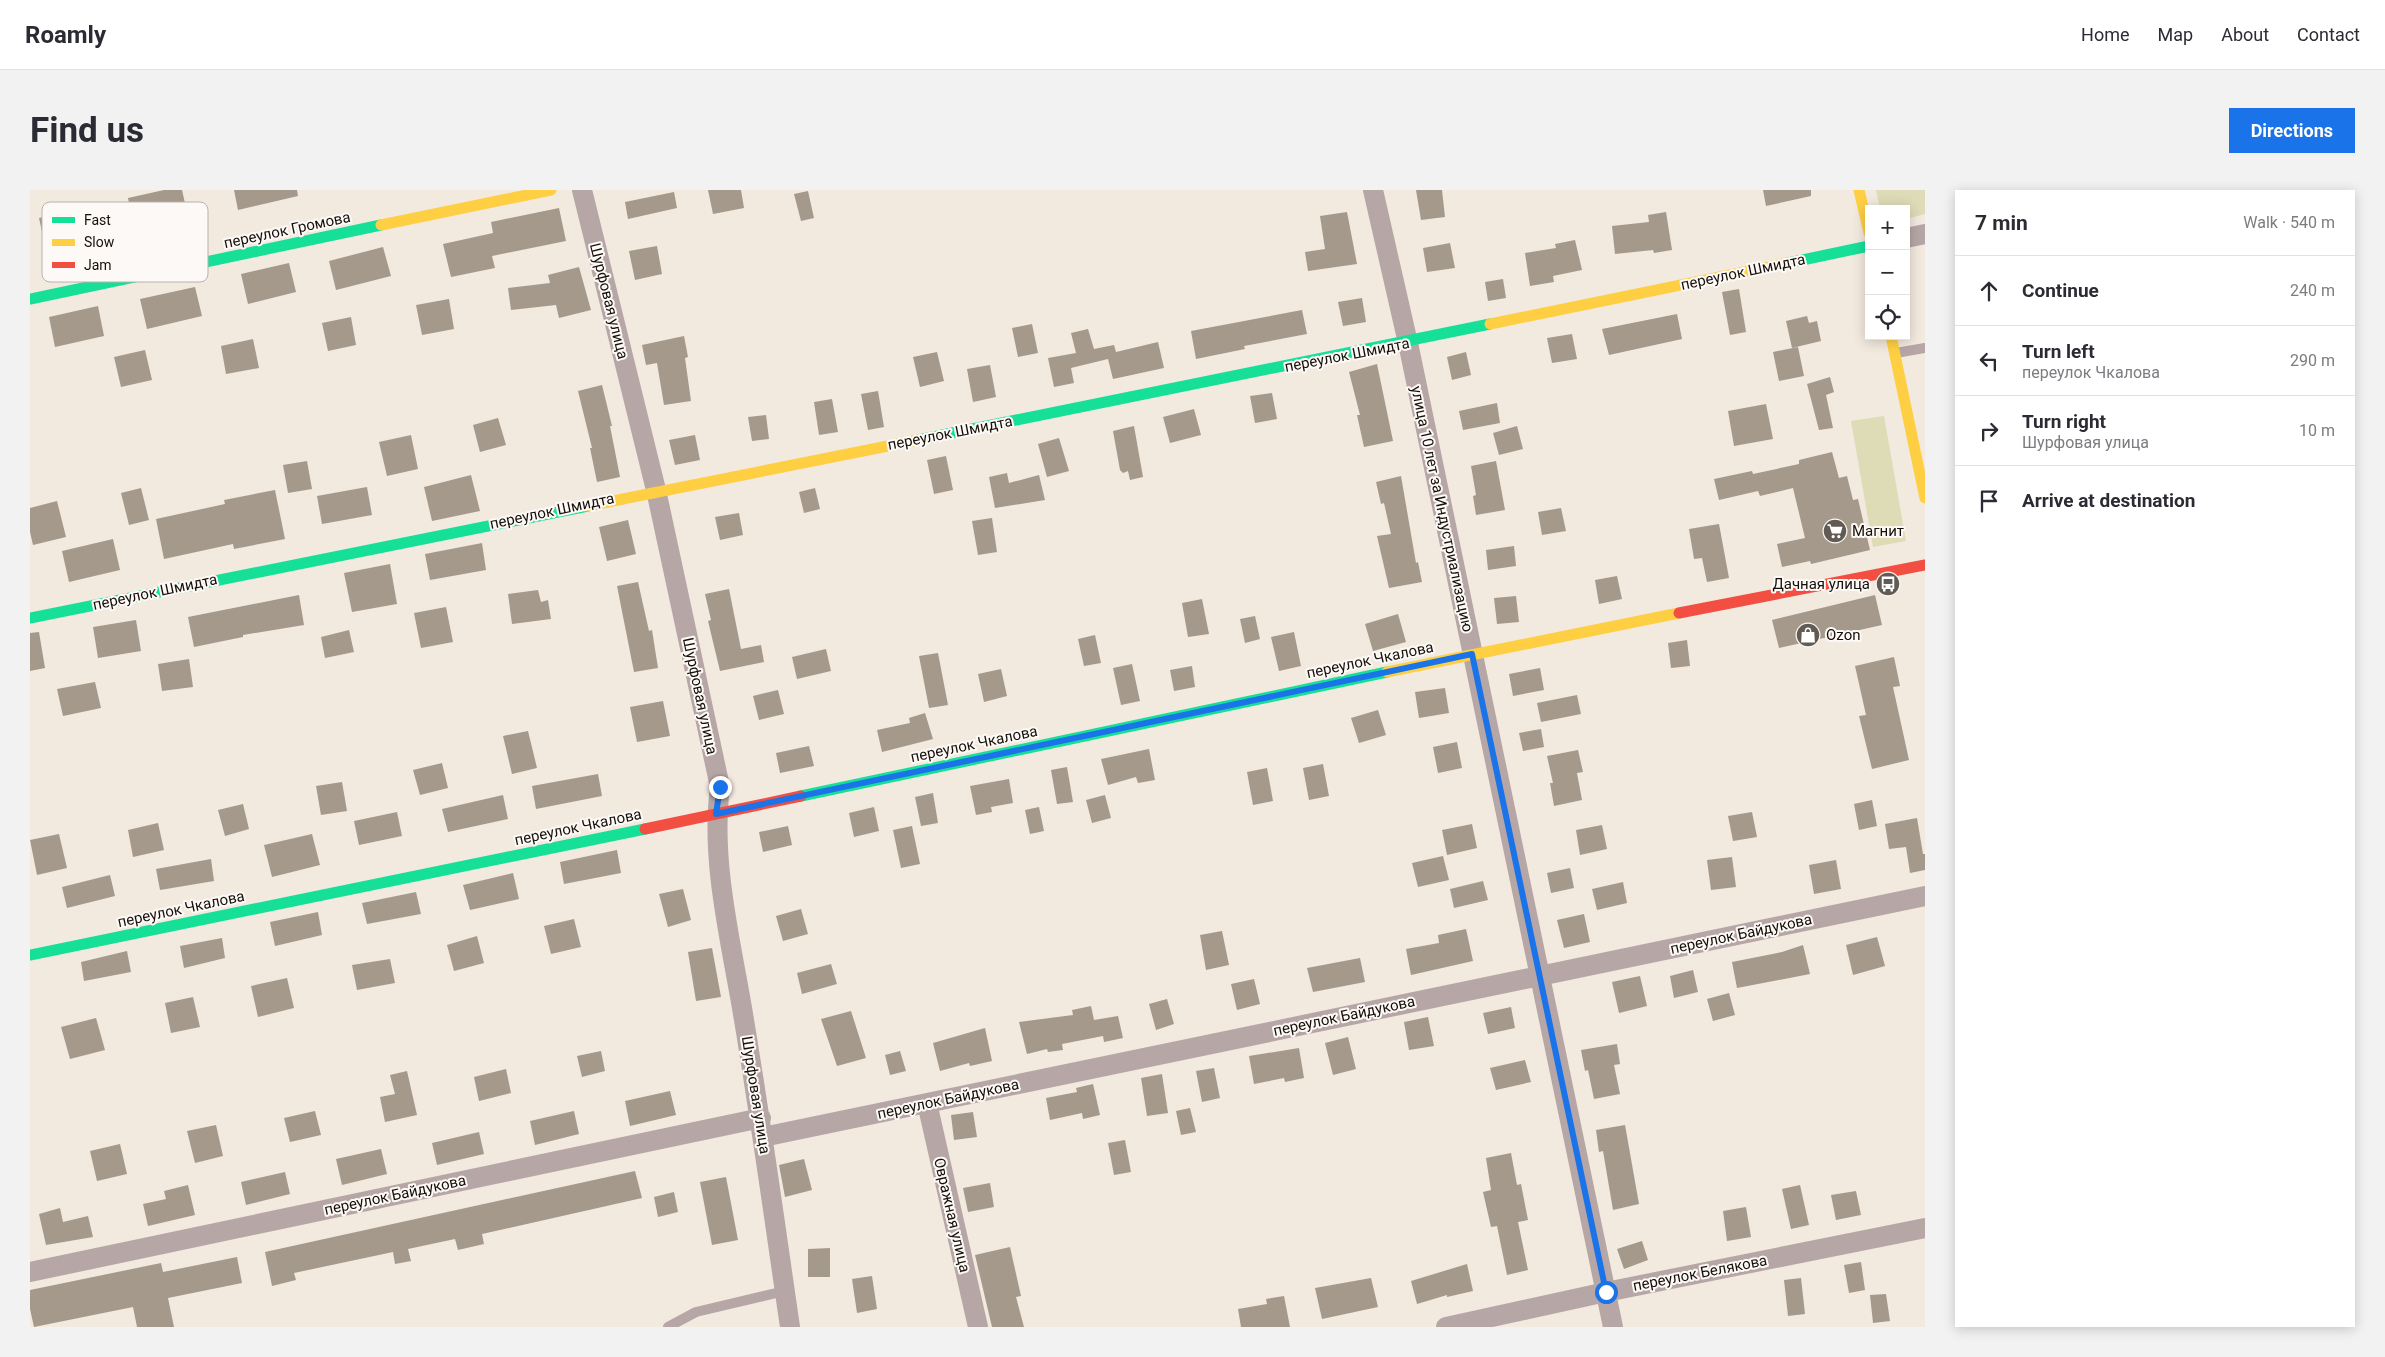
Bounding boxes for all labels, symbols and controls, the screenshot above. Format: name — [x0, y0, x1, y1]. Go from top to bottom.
text: Roamly — [25, 21, 106, 49]
text: Home — [2081, 24, 2130, 45]
text: Map — [2158, 24, 2193, 45]
text: About — [2221, 24, 2269, 45]
text: Contact — [2297, 24, 2360, 45]
button: Directions — [2229, 108, 2355, 153]
text: Find us — [30, 110, 144, 151]
legend — [42, 202, 208, 282]
map controls — [1865, 205, 1910, 340]
button: + — [1865, 205, 1910, 250]
street label: переулок Громова — [222, 208, 352, 252]
text: 7 min — [1975, 211, 2028, 235]
text: Fast — [84, 212, 111, 228]
text: Walk · 540 m — [2243, 213, 2335, 232]
text: Slow — [84, 234, 115, 250]
street label: Шурфовая улица — [586, 241, 632, 361]
street label: переулок Шмидта — [1679, 250, 1807, 294]
button: − — [1865, 250, 1910, 295]
text: Jam — [84, 257, 112, 273]
icon: ahead — [1975, 277, 2003, 305]
text: Continue — [2022, 279, 2099, 302]
text: 240 m — [2290, 281, 2335, 300]
button: locate — [1865, 295, 1910, 340]
street label: переулок Шмидта — [1283, 334, 1411, 376]
text: Turn left — [2022, 340, 2095, 363]
icon: left — [1975, 347, 2003, 375]
text: 290 m — [2290, 351, 2335, 370]
text: переулок Чкалова — [2022, 363, 2160, 382]
street label: улица 10 лет за Индустриализацию — [1407, 384, 1477, 634]
text: Turn right — [2022, 410, 2106, 433]
street label: переулок Шмидта — [886, 412, 1014, 454]
icon: right — [1975, 417, 2003, 445]
text: 10 m — [2299, 421, 2335, 440]
text: Шурфовая улица — [2022, 433, 2149, 452]
icon: arrive — [1975, 487, 2003, 515]
street label: переулок Шмидта — [488, 489, 616, 533]
text: Arrive at destination — [2022, 489, 2195, 512]
supermarket icon: Магнит — [1822, 518, 1848, 544]
place label: Магнит — [1852, 522, 1904, 540]
street label: переулок Шмидта — [91, 570, 219, 614]
bus stop icon: Дачная улица — [1875, 571, 1901, 597]
place label: Дачная улица — [1772, 575, 1870, 593]
shop icon: Ozon — [1795, 622, 1821, 648]
place label: Ozon — [1826, 626, 1860, 644]
street label: Шурфовая улица — [679, 636, 721, 756]
street label: переулок Чкалова — [1305, 638, 1435, 682]
street label: переулок Чкалова — [909, 722, 1039, 766]
route end — [709, 776, 732, 799]
street label: переулок Чкалова — [513, 805, 643, 849]
street label: переулок Чкалова — [116, 887, 246, 931]
street label: переулок Байдукова — [1668, 910, 1814, 958]
street label: переулок Байдукова — [1271, 992, 1417, 1040]
street label: Шурфовая улица — [738, 1035, 774, 1155]
street label: переулок Байдукова — [875, 1075, 1021, 1123]
street label: Овражная улица — [930, 1156, 974, 1274]
street label: переулок Байдукова — [322, 1171, 468, 1219]
street label: переулок Белякова — [1631, 1251, 1769, 1295]
route start — [1595, 1281, 1618, 1304]

